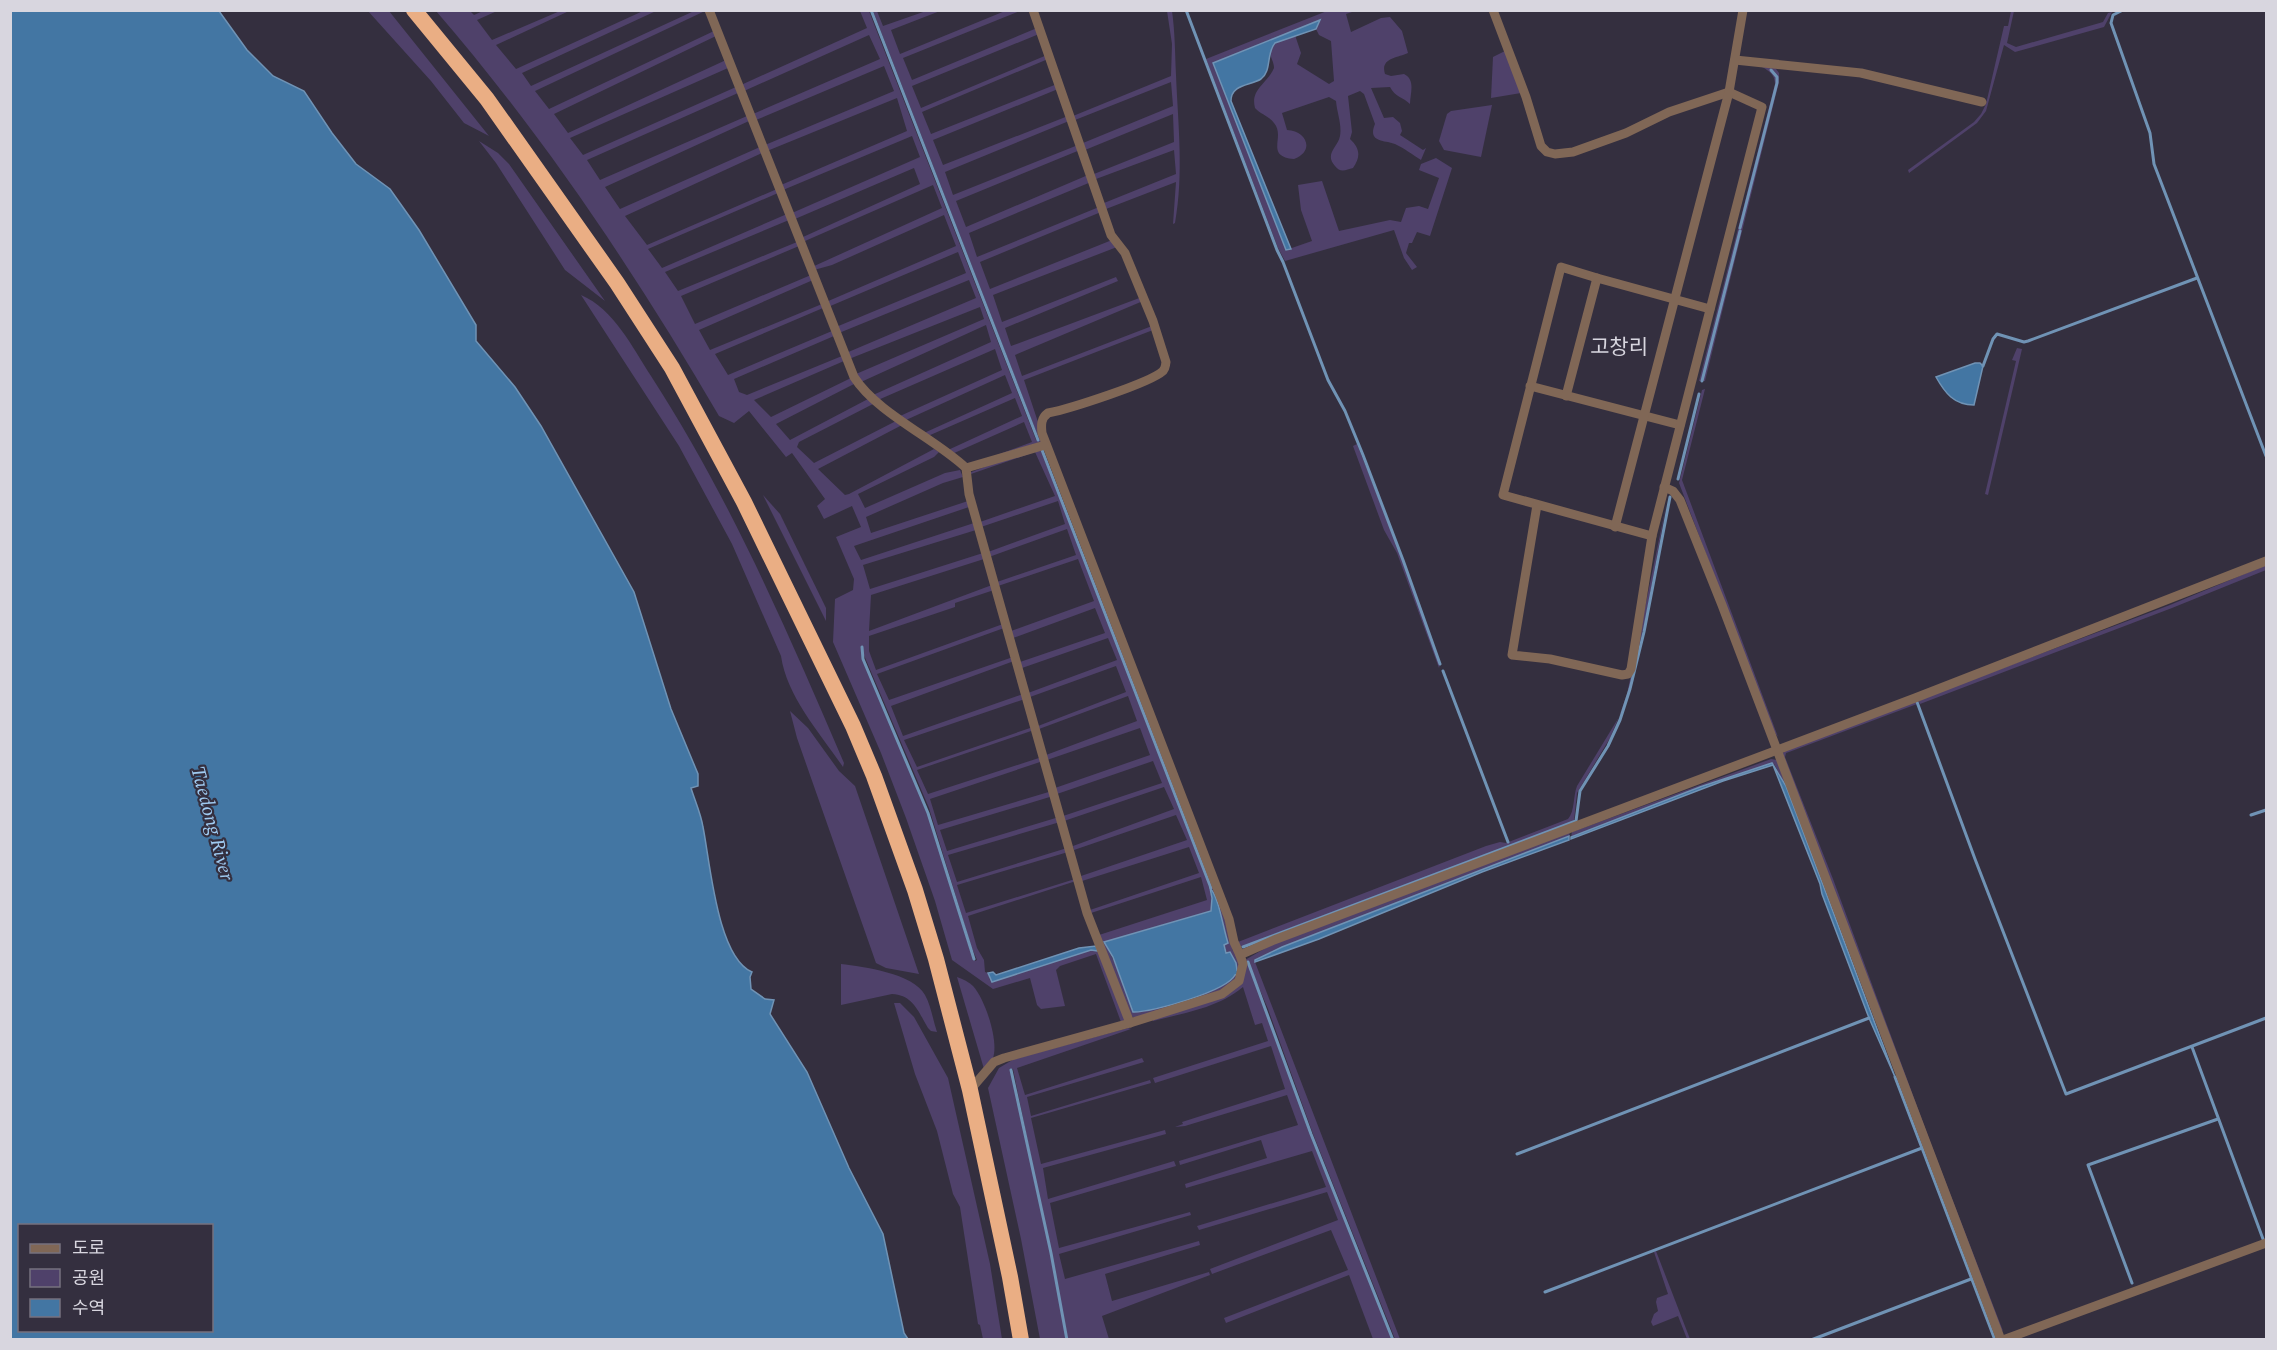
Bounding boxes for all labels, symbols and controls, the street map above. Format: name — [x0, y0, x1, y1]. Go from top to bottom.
district label: 고창리 — [1590, 332, 1648, 364]
water label: Taedong River — [182, 763, 242, 885]
legend — [18, 1224, 213, 1332]
text: 도로 — [72, 1235, 105, 1262]
text: 공원 — [72, 1265, 105, 1292]
text: 수역 — [72, 1295, 105, 1322]

